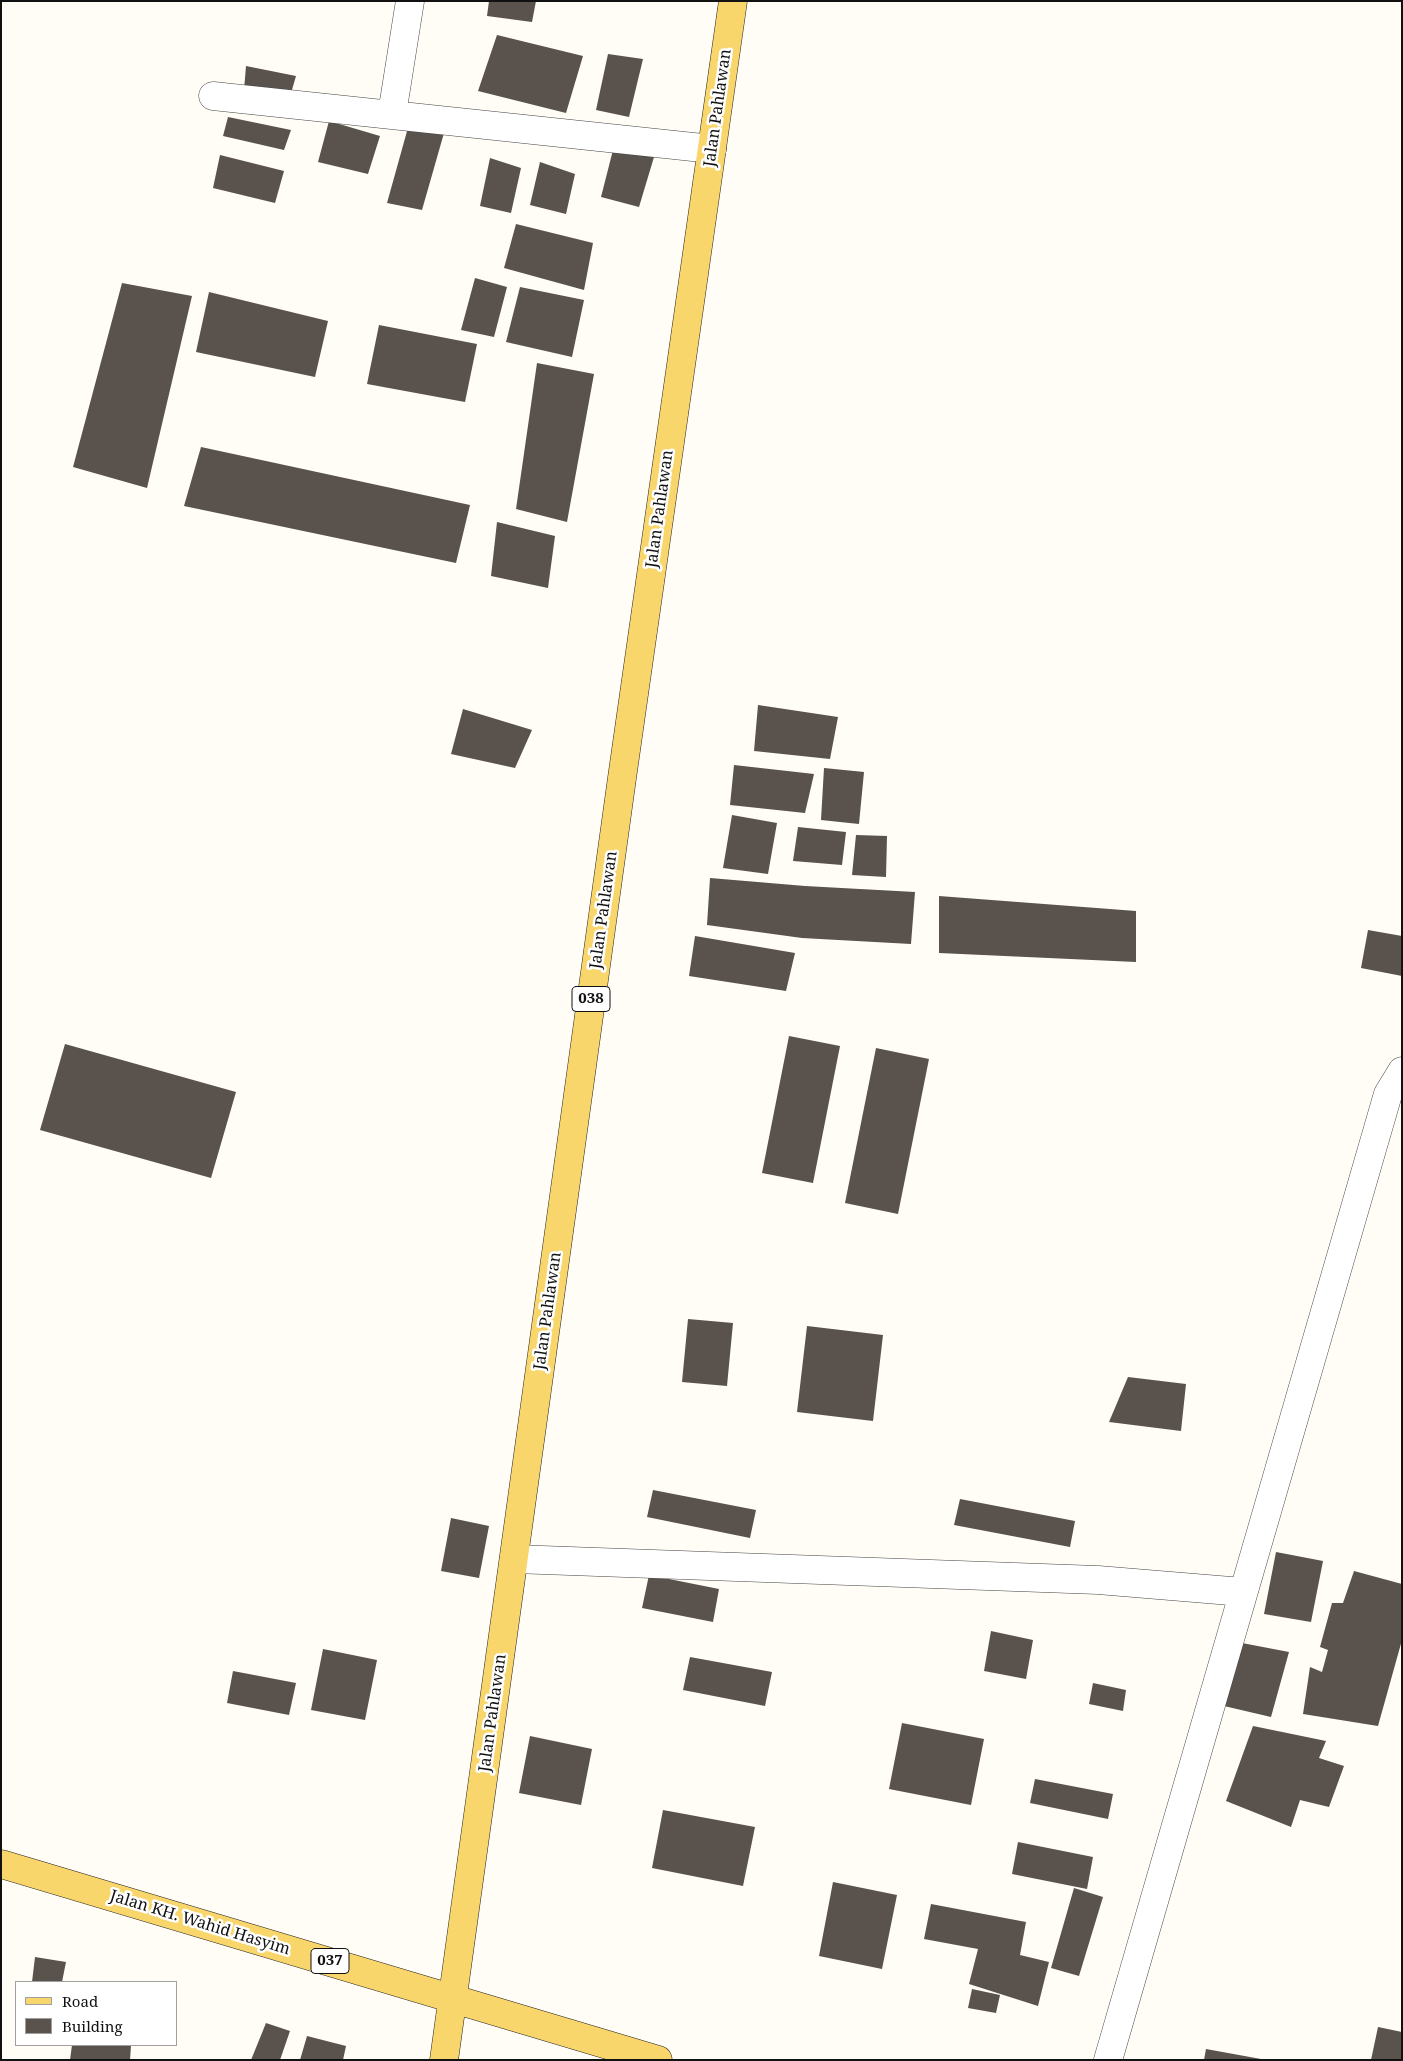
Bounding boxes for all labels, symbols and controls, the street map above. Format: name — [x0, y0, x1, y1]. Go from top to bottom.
street label: Jalan Pahlawan — [700, 48, 736, 168]
street label: Jalan Pahlawan — [642, 449, 678, 569]
street label: Jalan Pahlawan — [586, 850, 622, 970]
road number: 038 — [572, 986, 610, 1012]
street label: Jalan Pahlawan — [530, 1251, 566, 1371]
street label: Jalan Pahlawan — [475, 1653, 511, 1773]
street label: Jalan KH. Wahid Hasyim — [108, 1886, 292, 1960]
road number: 037 — [311, 1948, 349, 1974]
legend — [15, 1981, 178, 2046]
text: Road — [62, 1991, 98, 2011]
text: Building — [62, 2016, 123, 2036]

